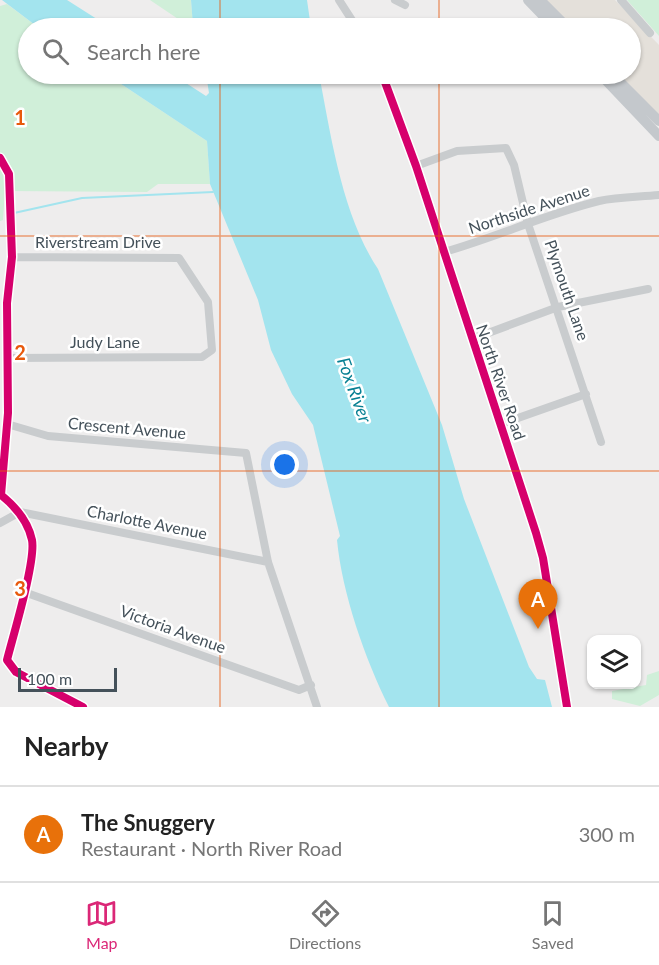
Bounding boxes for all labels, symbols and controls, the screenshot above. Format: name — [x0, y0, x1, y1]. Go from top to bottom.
search box — [18, 18, 641, 84]
icon: search — [39, 35, 72, 68]
text: Search here — [87, 38, 200, 65]
text: 1 — [14, 105, 26, 129]
street label: Northside Avenue — [466, 180, 592, 237]
street label: Riverstream Drive — [35, 232, 161, 251]
street label: Plymouth Lane — [541, 237, 594, 343]
street label: North River Road — [473, 322, 530, 442]
street label: Judy Lane — [70, 332, 140, 351]
text: 2 — [14, 340, 26, 364]
water label: Fox River — [333, 354, 377, 426]
street label: Crescent Avenue — [67, 413, 187, 442]
your location — [270, 450, 299, 479]
street label: Charlotte Avenue — [85, 501, 209, 542]
text: 3 — [14, 576, 26, 600]
pin: A — [518, 580, 558, 629]
street label: Victoria Avenue — [118, 601, 229, 656]
map controls — [587, 635, 641, 689]
button: layers — [587, 635, 641, 689]
scale bar — [18, 665, 117, 692]
text: 100 m — [27, 669, 72, 688]
text: Nearby — [24, 730, 109, 762]
text: The Snuggery — [81, 809, 215, 836]
text: A — [37, 822, 50, 846]
text: 300 m — [579, 822, 635, 846]
text: Restaurant · North River Road — [81, 836, 342, 860]
tab: Map — [85, 897, 118, 952]
tab: Directions — [289, 897, 361, 952]
tab: Saved — [532, 897, 574, 952]

